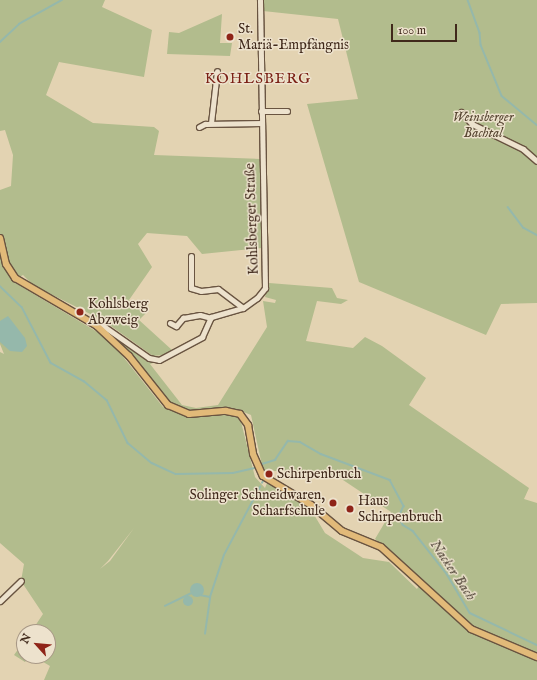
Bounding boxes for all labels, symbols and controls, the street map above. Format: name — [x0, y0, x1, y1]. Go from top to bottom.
scale bar — [393, 16, 459, 42]
place label: St. Mariä-Empfängnis — [238, 21, 349, 54]
text: 100 m — [398, 23, 426, 38]
marker: St. Mariä-Empfängnis — [225, 32, 235, 42]
district label: KOHLSBERG — [205, 70, 311, 88]
park label: Weinsberger Bachtal — [453, 109, 513, 142]
street label: Kohlsberger Straße — [242, 163, 262, 275]
place label: Kohlsberg Abzweig — [88, 296, 148, 328]
marker: Kohlsberg Abzweig — [75, 307, 85, 317]
place label: Schirpenbruch — [277, 466, 361, 482]
marker: Schirpenbruch — [264, 469, 274, 479]
place label: Solinger Schneidwaren, Scharfschule — [190, 487, 325, 520]
place label: Haus Schirpenbruch — [358, 493, 442, 526]
marker: Solinger Schneidwaren, Scharfschule — [328, 498, 338, 508]
marker: Haus Schirpenbruch — [345, 504, 355, 514]
water label: Nacker Bach — [426, 536, 480, 604]
north arrow — [16, 624, 56, 664]
text: N — [18, 632, 35, 646]

